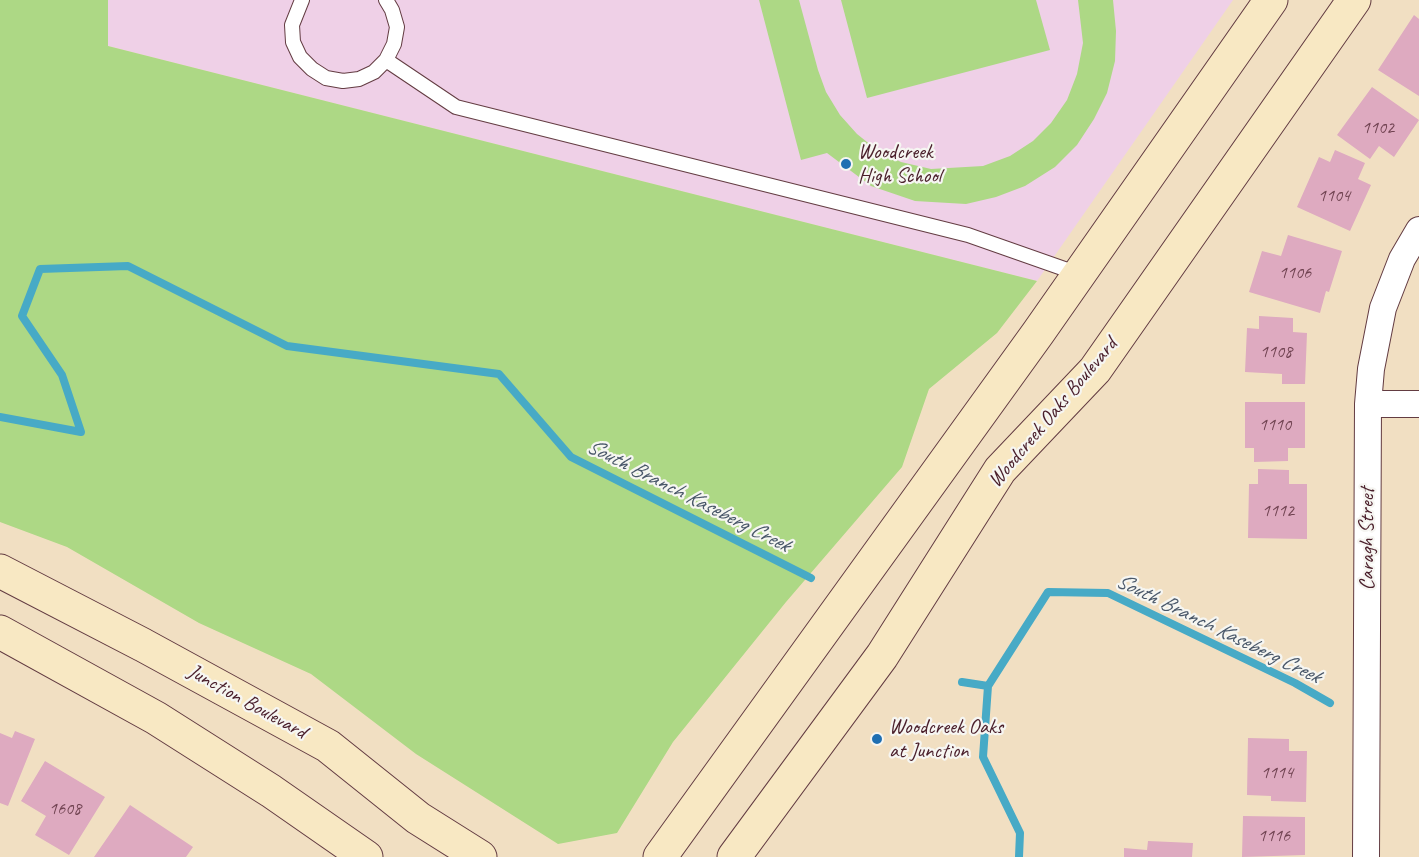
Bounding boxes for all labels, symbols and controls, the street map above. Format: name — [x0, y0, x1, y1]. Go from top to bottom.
house number: 1102 — [1362, 117, 1394, 139]
place label: Woodcreek High School — [858, 139, 941, 189]
marker: Woodcreek High School — [839, 157, 853, 171]
house number: 1104 — [1318, 185, 1350, 207]
house number: 1106 — [1279, 262, 1311, 284]
street label: Woodcreek Oaks Boulevard — [983, 333, 1123, 493]
house number: 1108 — [1260, 341, 1292, 363]
house number: 1110 — [1259, 414, 1291, 436]
water label: South Branch Kaseberg Creek — [582, 433, 794, 559]
street label: Caragh Street — [1354, 488, 1380, 590]
house number: 1112 — [1262, 500, 1294, 522]
water label: South Branch Kaseberg Creek — [1111, 568, 1325, 690]
street label: Junction Boulevard — [183, 659, 311, 745]
place label: Woodcreek Oaks at Junction — [889, 714, 1003, 764]
marker: Woodcreek Oaks at Junction — [870, 732, 884, 746]
house number: 1114 — [1261, 762, 1293, 784]
house number: 1608 — [49, 798, 81, 820]
house number: 1116 — [1258, 825, 1290, 847]

